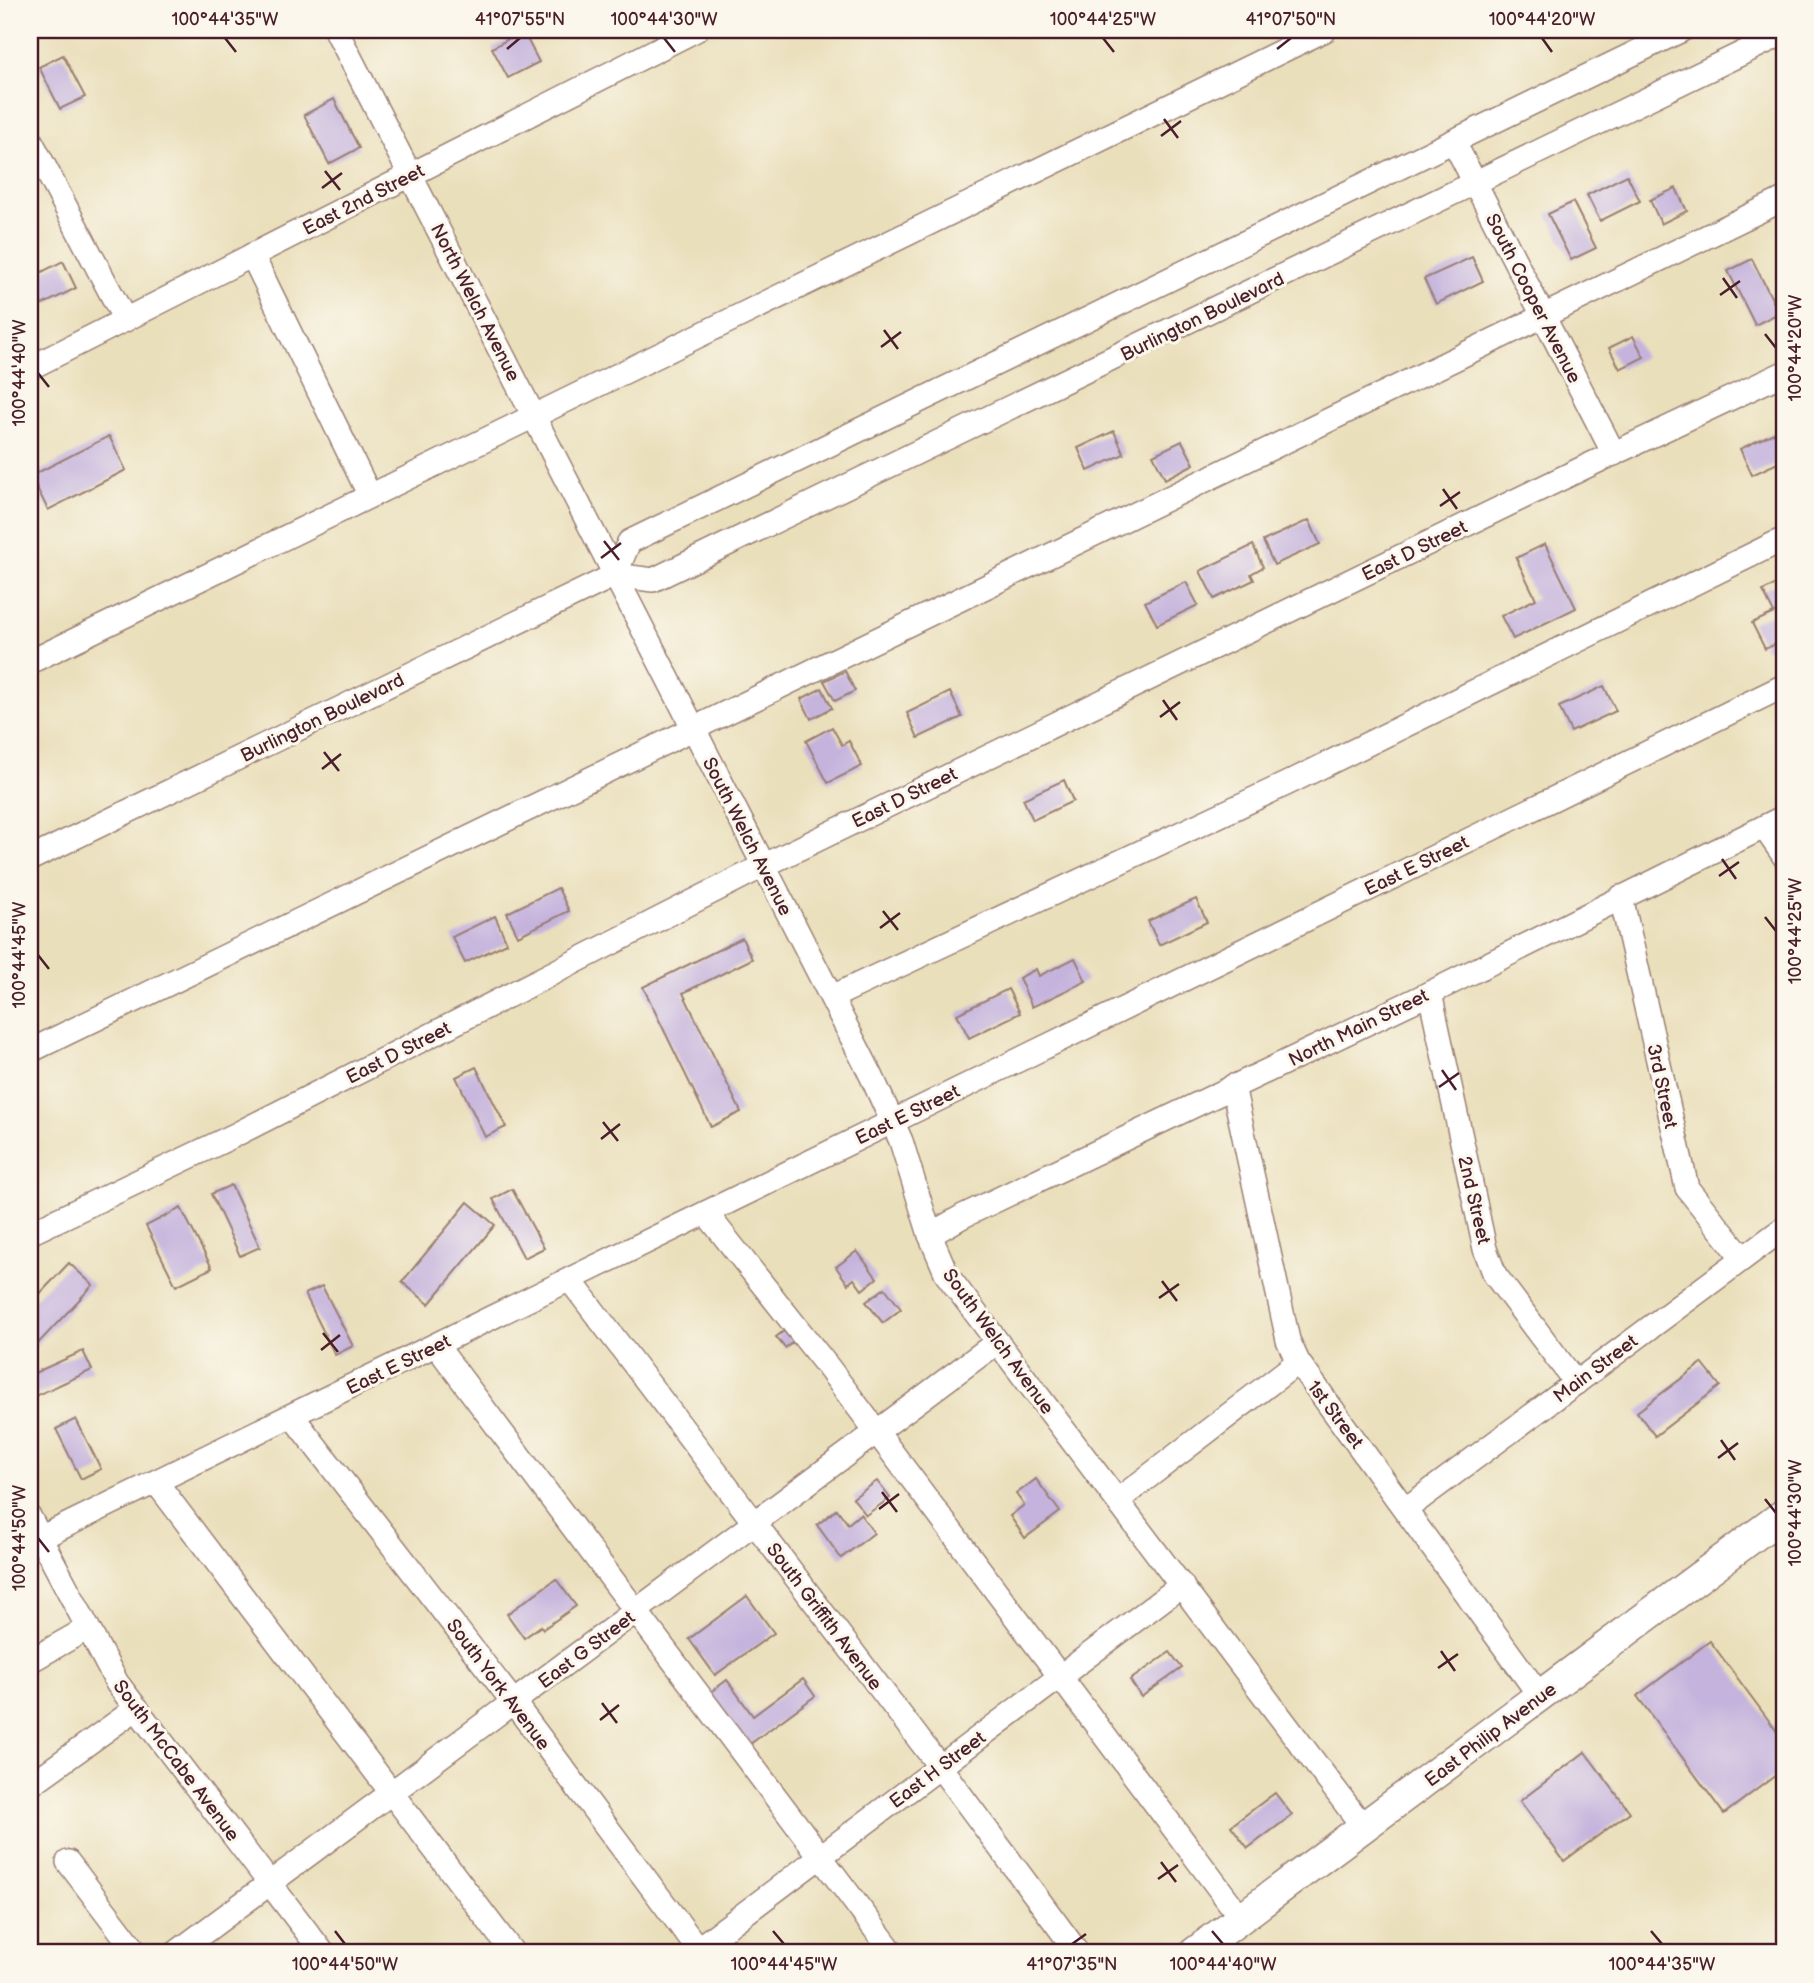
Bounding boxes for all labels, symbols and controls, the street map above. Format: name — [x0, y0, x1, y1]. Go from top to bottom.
text: 100°44'35"W — [172, 9, 279, 30]
text: 41°07'55"N — [475, 9, 565, 30]
text: 100°44'30"W — [610, 9, 718, 30]
text: 100°44'25"W — [1050, 9, 1157, 30]
text: 41°07'50"N — [1246, 9, 1336, 30]
text: 100°44'20"W — [1489, 9, 1596, 30]
street label: East 2nd Street — [299, 160, 428, 241]
street label: South Cooper Avenue — [1480, 210, 1585, 387]
street label: North Welch Avenue — [425, 220, 524, 385]
street label: Burlington Boulevard — [1117, 268, 1288, 367]
text: 100°44'20"W — [1785, 294, 1806, 401]
text: 100°44'40"W — [9, 319, 30, 427]
street label: East D Street — [1358, 516, 1471, 587]
street label: Burlington Boulevard — [237, 669, 408, 768]
street label: South Welch Avenue — [697, 754, 797, 920]
street label: East D Street — [848, 763, 961, 834]
street label: East E Street — [1361, 831, 1473, 901]
text: 100°44'25"W — [1785, 877, 1806, 984]
text: 100°44'45"W — [9, 901, 30, 1008]
street label: North Main Street — [1285, 984, 1433, 1072]
street label: East D Street — [342, 1017, 455, 1090]
street label: 3rd Street — [1641, 1042, 1682, 1131]
street label: East E Street — [852, 1080, 964, 1150]
street label: 2nd Street — [1452, 1154, 1495, 1247]
street label: South Welch Avenue — [937, 1265, 1058, 1419]
street label: East E Street — [343, 1330, 455, 1400]
street label: Main Street — [1549, 1330, 1643, 1408]
street label: 1st Street — [1302, 1376, 1368, 1454]
text: 100°44'30"W — [1785, 1459, 1806, 1567]
text: 100°44'50"W — [9, 1484, 30, 1591]
street label: South Griffith Avenue — [761, 1539, 887, 1695]
street label: East G Street — [534, 1606, 640, 1694]
street label: South York Avenue — [441, 1615, 555, 1755]
street label: South McCabe Avenue — [108, 1676, 244, 1846]
street label: East Philip Avenue — [1420, 1678, 1561, 1792]
street label: East H Street — [885, 1726, 991, 1814]
text: 100°44'50"W — [292, 1954, 399, 1975]
text: 100°44'45"W — [731, 1954, 838, 1975]
text: 41°07'35"N — [1026, 1954, 1118, 1975]
text: 100°44'40"W — [1169, 1954, 1277, 1975]
text: 100°44'35"W — [1609, 1954, 1716, 1975]

